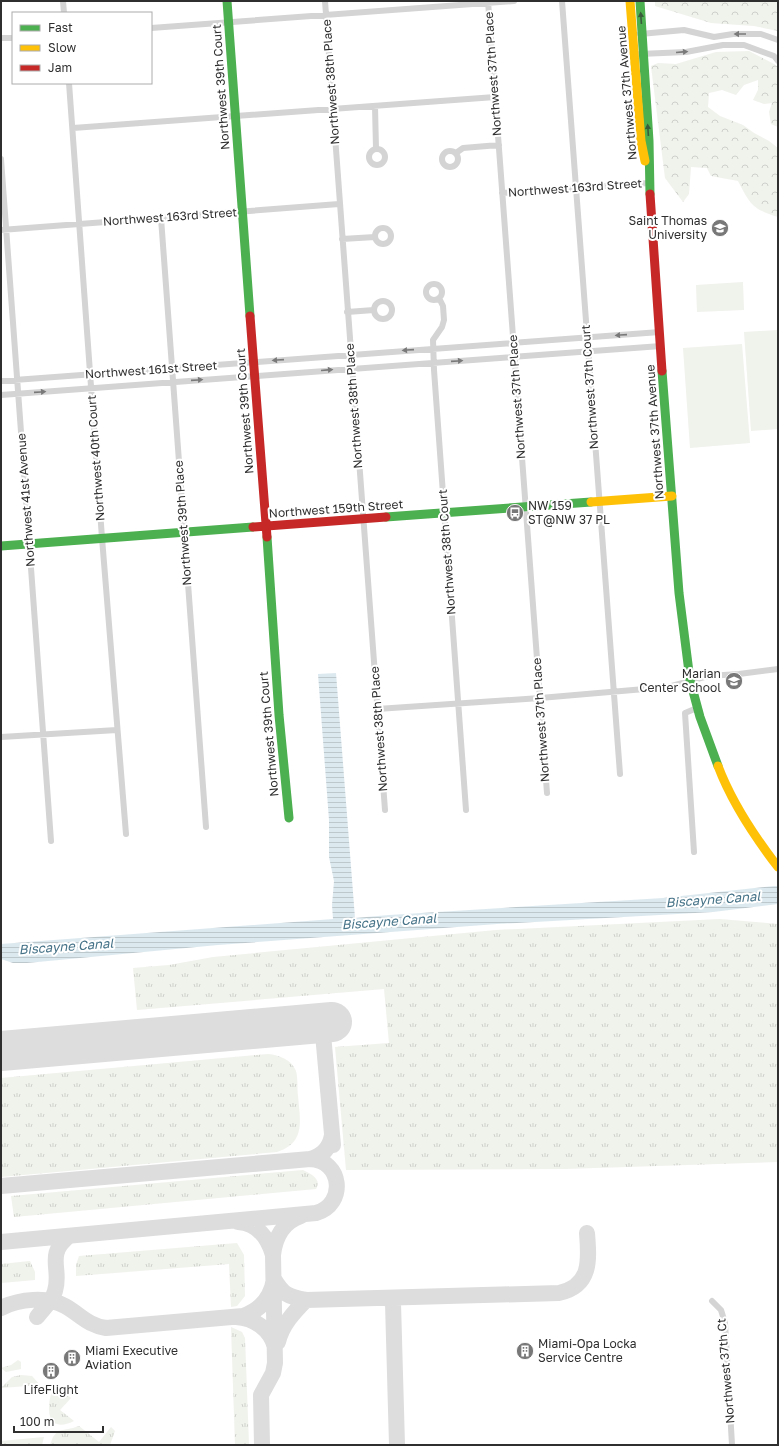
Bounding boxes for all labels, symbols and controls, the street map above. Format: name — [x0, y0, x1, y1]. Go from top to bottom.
street label: Northwest 37th Place — [481, 11, 504, 137]
legend — [12, 12, 152, 84]
one-way arrow — [637, 12, 644, 24]
street label: Northwest 38th Place — [319, 19, 342, 145]
text: Fast — [48, 20, 73, 35]
street label: Northwest 39th Court — [209, 24, 232, 150]
street label: Northwest 37th Avenue — [613, 25, 640, 161]
one-way arrow — [733, 31, 746, 37]
text: Slow — [48, 40, 76, 55]
one-way arrow — [676, 49, 688, 56]
text: Jam — [48, 60, 72, 75]
one-way arrow — [645, 124, 652, 136]
street label: Northwest 163rd Street — [507, 175, 643, 200]
street label: Northwest 163rd Street — [102, 204, 238, 229]
place label: Saint Thomas University — [628, 213, 707, 242]
school or university icon: Saint Thomas University — [710, 218, 730, 238]
street label: Northwest 37th Court — [578, 324, 601, 450]
one-way arrow — [615, 331, 627, 338]
street label: Northwest 37th Place — [505, 334, 528, 460]
street label: Northwest 38th Place — [342, 343, 365, 469]
one-way arrow — [402, 347, 414, 354]
street label: Northwest 39th Court — [233, 348, 256, 474]
street label: Northwest 161st Street — [84, 357, 218, 382]
one-way arrow — [272, 357, 284, 364]
one-way arrow — [451, 357, 463, 364]
street label: Northwest 37th Avenue — [642, 364, 667, 500]
one-way arrow — [321, 367, 333, 374]
one-way arrow — [191, 377, 203, 384]
one-way arrow — [34, 388, 46, 395]
street label: Northwest 40th Court — [84, 394, 107, 522]
street label: Northwest 41st Avenue — [13, 433, 38, 567]
street label: Northwest 39th Place — [171, 460, 194, 586]
street label: Northwest 38th Court — [435, 489, 458, 615]
street label: Northwest 159th Street — [268, 496, 404, 521]
place label: NW 159 ST@NW 37 PL — [528, 498, 610, 527]
bus stop icon: NW 159 ST@NW 37 PL — [505, 503, 525, 523]
street label: Northwest 37th Place — [529, 657, 552, 783]
street label: Northwest 38th Place — [367, 666, 390, 792]
place label: Marian Center School — [639, 666, 721, 695]
street label: Northwest 39th Court — [256, 671, 281, 797]
school or university icon: Marian Center School — [724, 671, 744, 691]
water label: Biscayne Canal — [665, 888, 762, 910]
water label: Biscayne Canal — [341, 910, 438, 932]
water label: Biscayne Canal — [18, 935, 115, 957]
street label: Northwest 37th Ct — [713, 1318, 738, 1424]
place label: Miami-Opa Locka Service Centre — [538, 1336, 637, 1365]
building icon: Miami-Opa Locka Service Centre — [515, 1341, 535, 1361]
place label: Miami Executive Aviation — [85, 1343, 178, 1372]
building icon: Miami Executive Aviation — [62, 1348, 82, 1368]
building icon: LifeFlight — [41, 1361, 61, 1381]
place label: LifeFlight — [24, 1382, 79, 1397]
scale bar — [14, 1408, 103, 1434]
text: 100 m — [20, 1414, 54, 1429]

